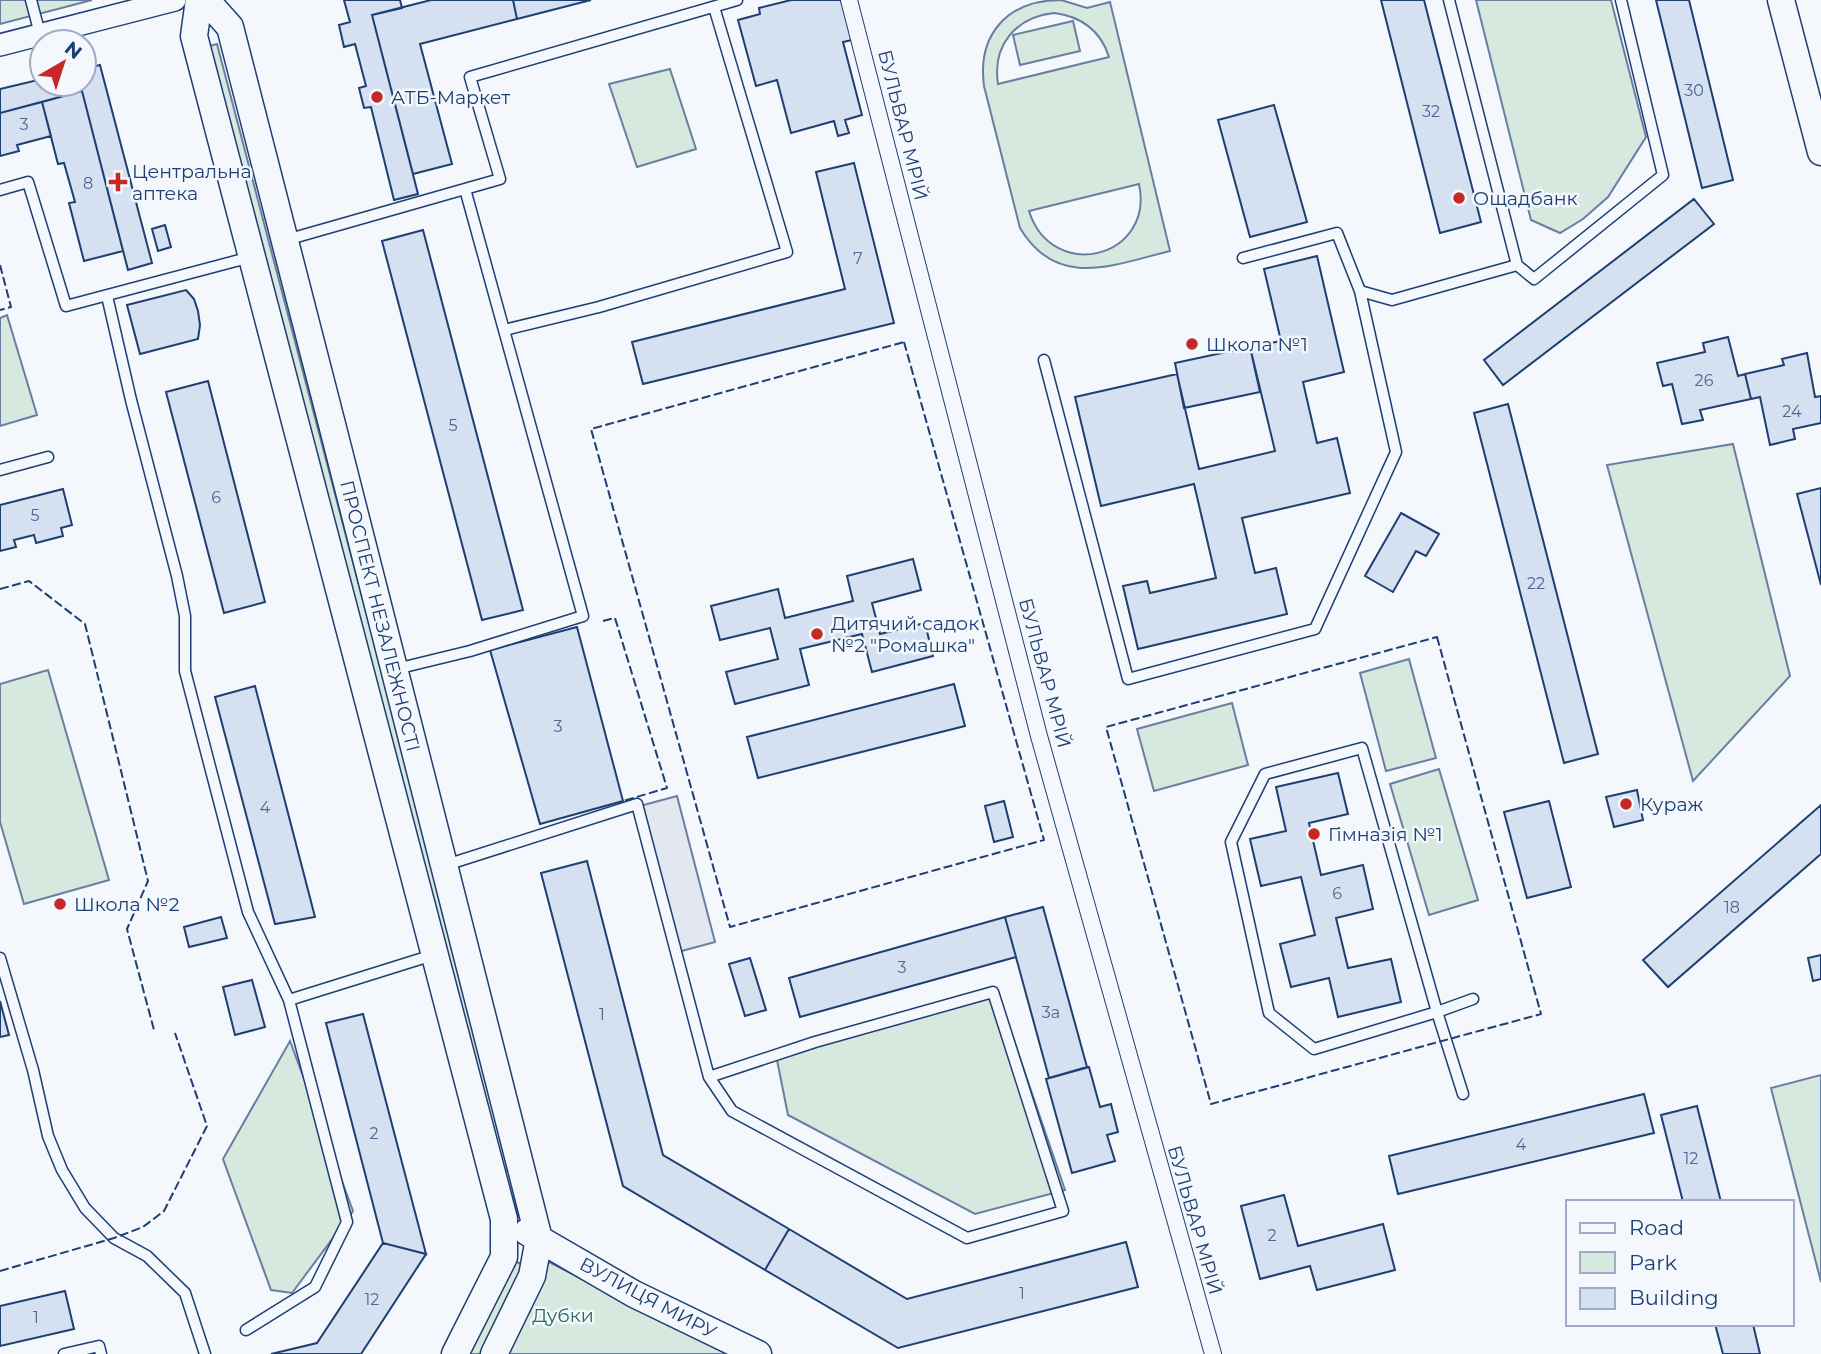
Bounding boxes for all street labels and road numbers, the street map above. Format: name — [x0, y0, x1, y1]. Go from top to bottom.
street label: БУЛЬВАР МРІЙ — [873, 47, 933, 203]
street label: ПРОСПЕКТ НЕЗАЛЕЖНОСТІ — [335, 478, 425, 754]
street label: БУЛЬВАР МРІЙ — [1014, 596, 1076, 750]
street label: БУЛЬВАР МРІЙ — [1163, 1143, 1227, 1297]
street label: ВУЛИЦЯ МИРУ — [576, 1252, 720, 1344]

